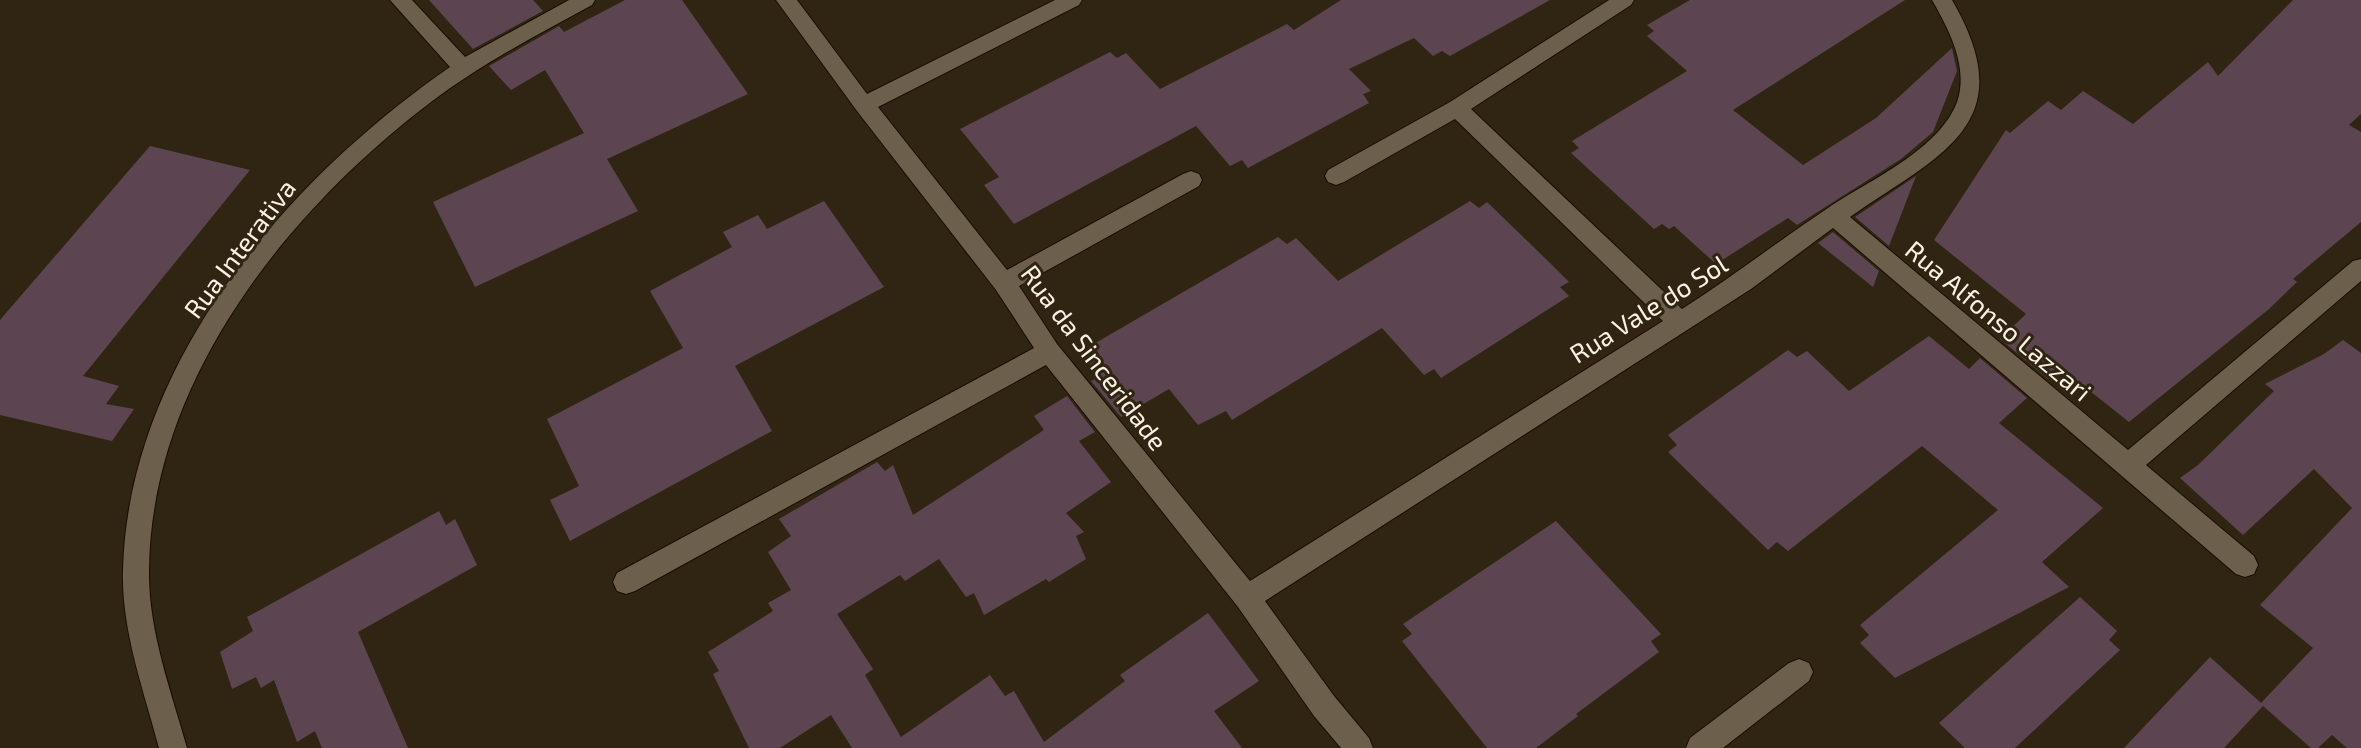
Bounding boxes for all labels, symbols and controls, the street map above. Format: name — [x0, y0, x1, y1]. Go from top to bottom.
street label: Rua Interativa — [177, 172, 301, 324]
street label: Rua Alfonso Lazzari — [1900, 233, 2098, 407]
street label: Rua Vale do Sol — [1564, 247, 1733, 369]
street label: Rua da Sinceridade — [1015, 258, 1175, 456]

